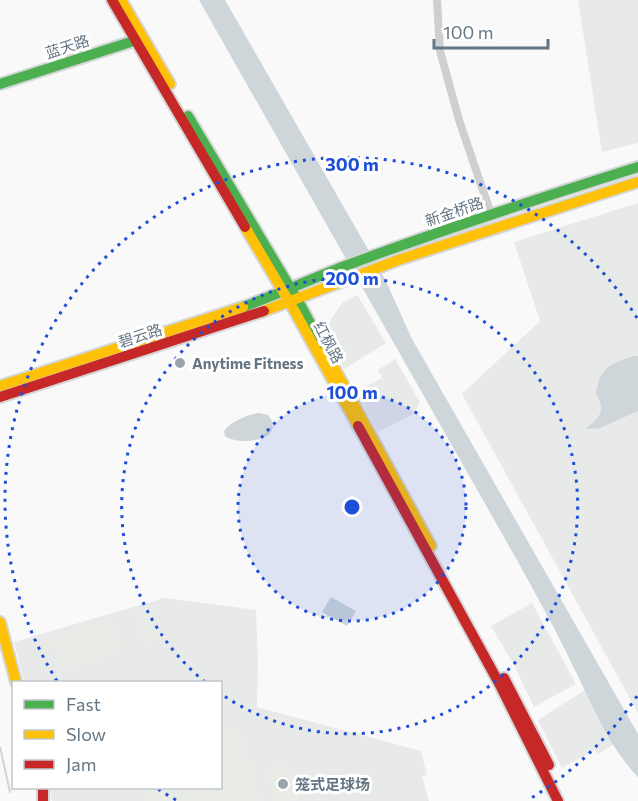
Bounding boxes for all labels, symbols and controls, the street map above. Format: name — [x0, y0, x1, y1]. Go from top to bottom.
scale bar — [434, 12, 548, 50]
text: 100 m — [443, 21, 493, 43]
street label: 蓝天路 — [43, 30, 91, 62]
text: 300 m — [325, 153, 379, 175]
street label: 新金桥路 — [423, 193, 485, 229]
text: 200 m — [325, 267, 379, 289]
street label: 红枫路 — [310, 318, 348, 366]
street label: 碧云路 — [116, 319, 164, 351]
place label: Anytime Fitness — [192, 354, 304, 372]
marker: Anytime Fitness — [173, 356, 187, 370]
text: 100 m — [326, 381, 378, 403]
centre of rings — [342, 497, 362, 517]
legend — [12, 681, 222, 789]
text: Fast — [66, 693, 101, 715]
text: Slow — [66, 723, 106, 745]
text: Jam — [66, 753, 96, 775]
place label: 笼式足球场 — [295, 775, 370, 793]
marker: 笼式足球场 — [276, 777, 290, 791]

